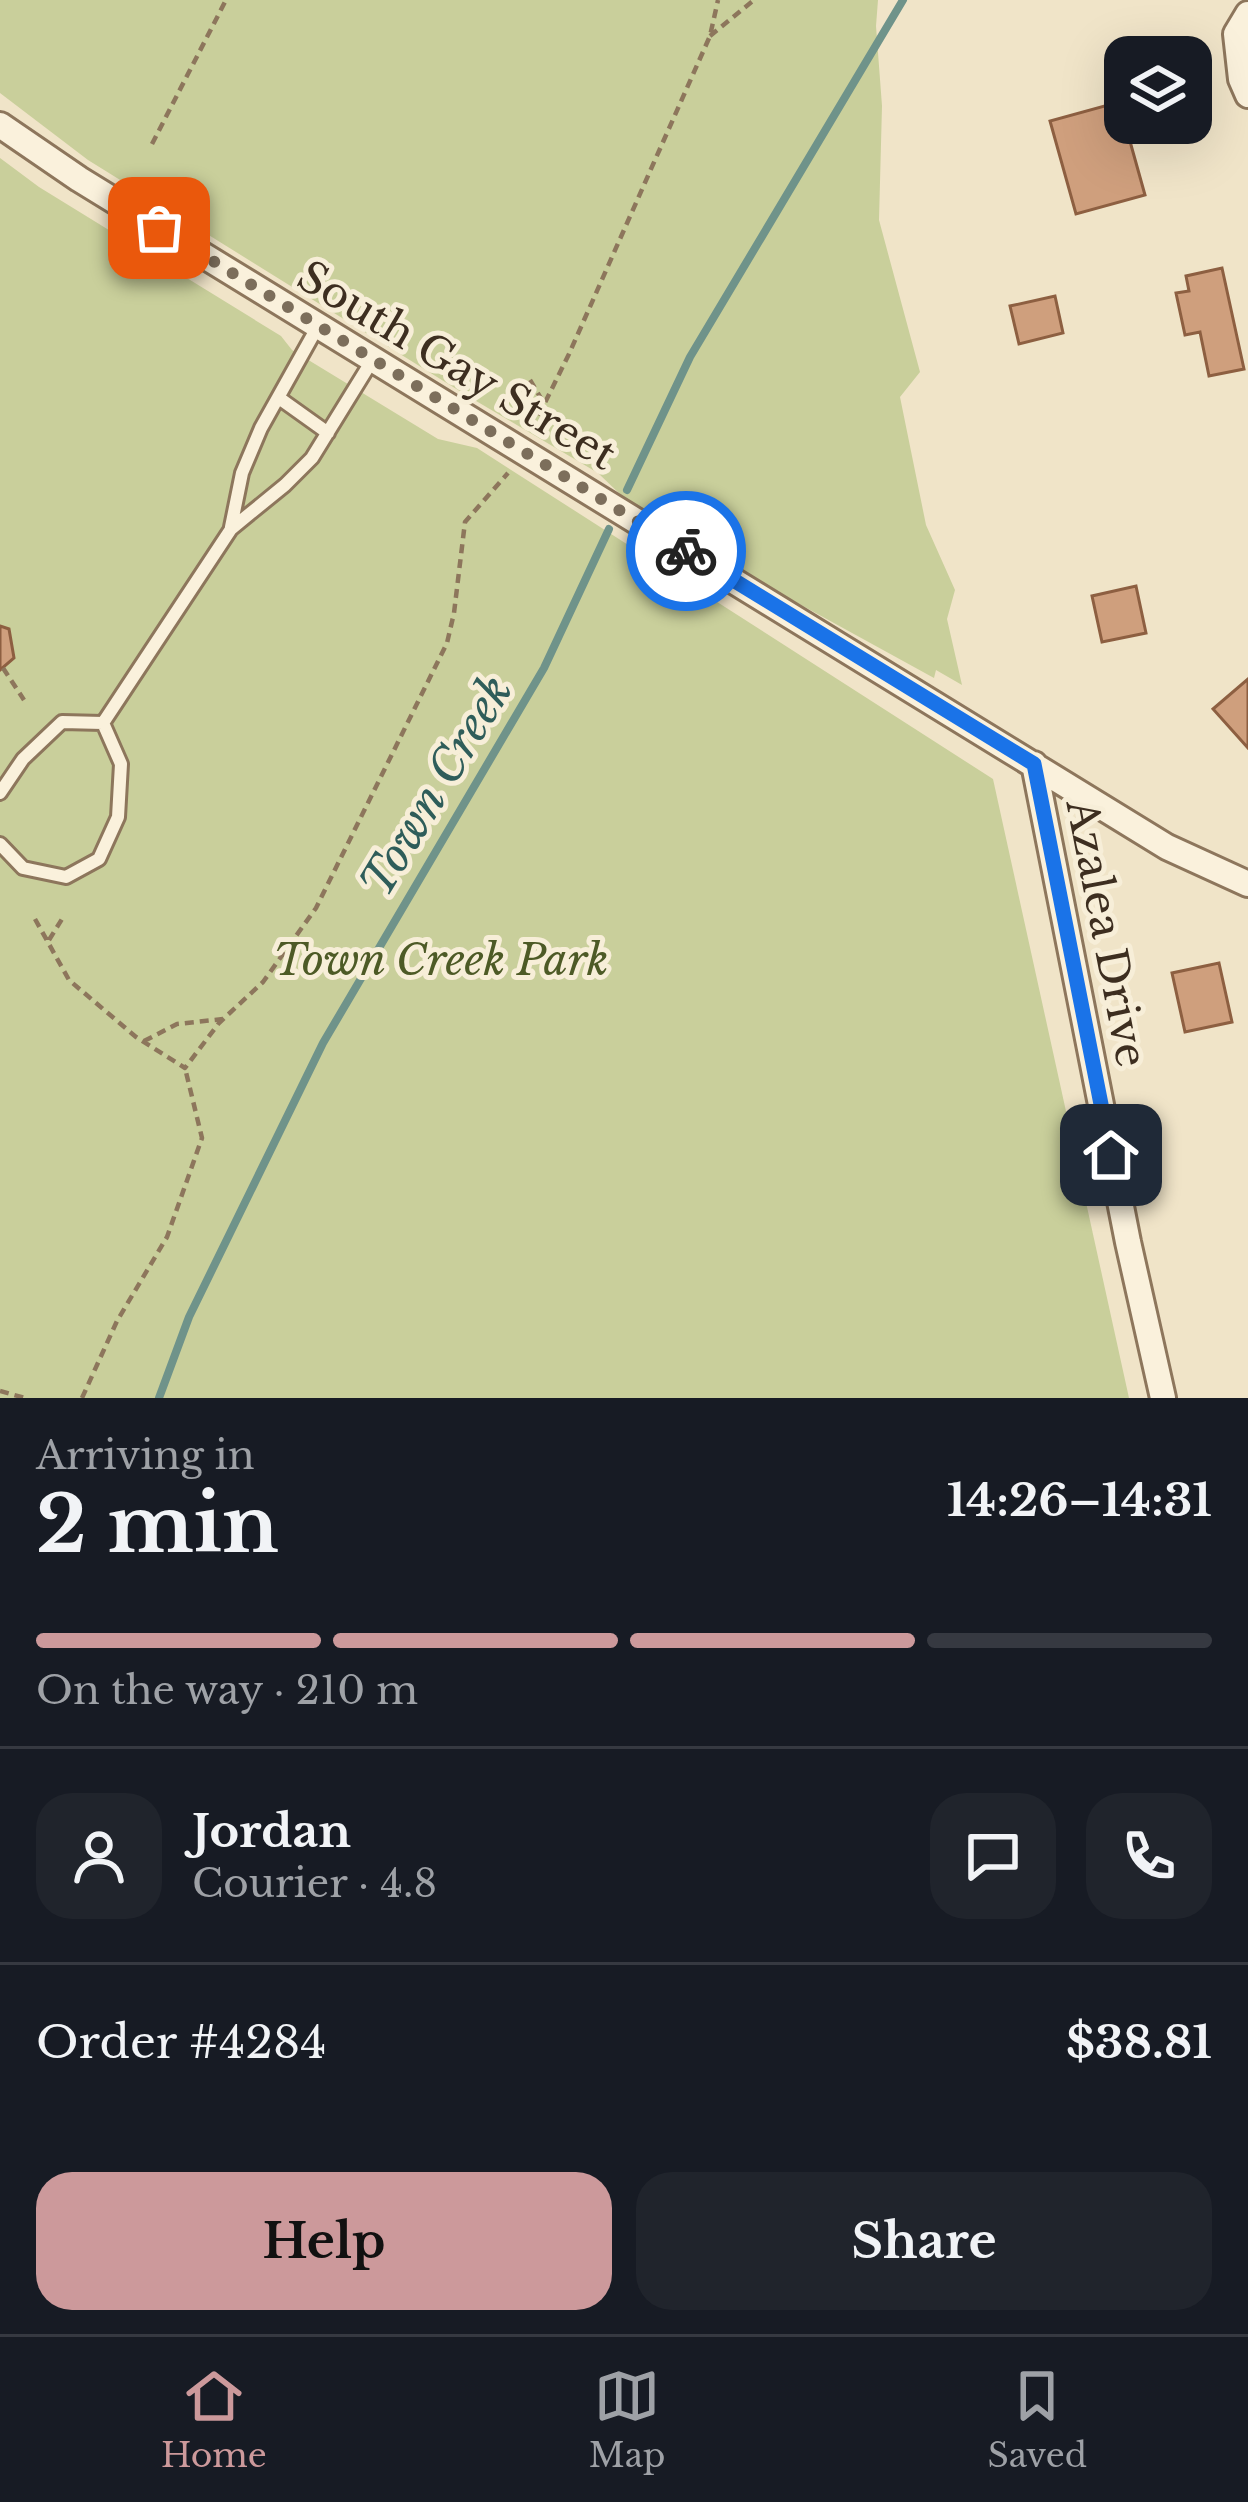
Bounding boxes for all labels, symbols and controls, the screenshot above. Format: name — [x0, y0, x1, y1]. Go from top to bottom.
map controls — [1104, 36, 1212, 144]
button: layers — [1104, 36, 1212, 144]
pin — [108, 177, 210, 279]
icon: bag — [126, 195, 192, 261]
street label: South Gay Street — [288, 249, 626, 481]
courier — [626, 491, 746, 611]
icon: bike — [653, 518, 719, 584]
water label: Town Creek — [348, 665, 524, 907]
street label: Azalea Drive — [1055, 794, 1158, 1071]
park label: Town Creek Park — [274, 934, 608, 986]
pin — [1060, 1104, 1162, 1206]
icon: home — [1078, 1122, 1144, 1188]
text: Arriving in — [36, 1431, 255, 1480]
text: 14:26–14:31 — [947, 1472, 1212, 1528]
text: 2 min — [36, 1476, 279, 1573]
text: On the way · 210 m — [36, 1666, 418, 1715]
button: person — [36, 1793, 162, 1919]
button: chat — [930, 1793, 1056, 1919]
button: phone — [1086, 1793, 1212, 1919]
text: Jordan — [192, 1803, 351, 1859]
text: Courier · 4.8 — [192, 1859, 437, 1908]
text: Order #4284 — [36, 2014, 327, 2070]
text: $38.81 — [1066, 2014, 1212, 2070]
button: Help — [36, 2172, 612, 2310]
button: Share — [636, 2172, 1212, 2310]
tab: Home — [161, 2363, 267, 2476]
tab: Map — [589, 2363, 665, 2476]
tab: Saved — [987, 2363, 1087, 2476]

